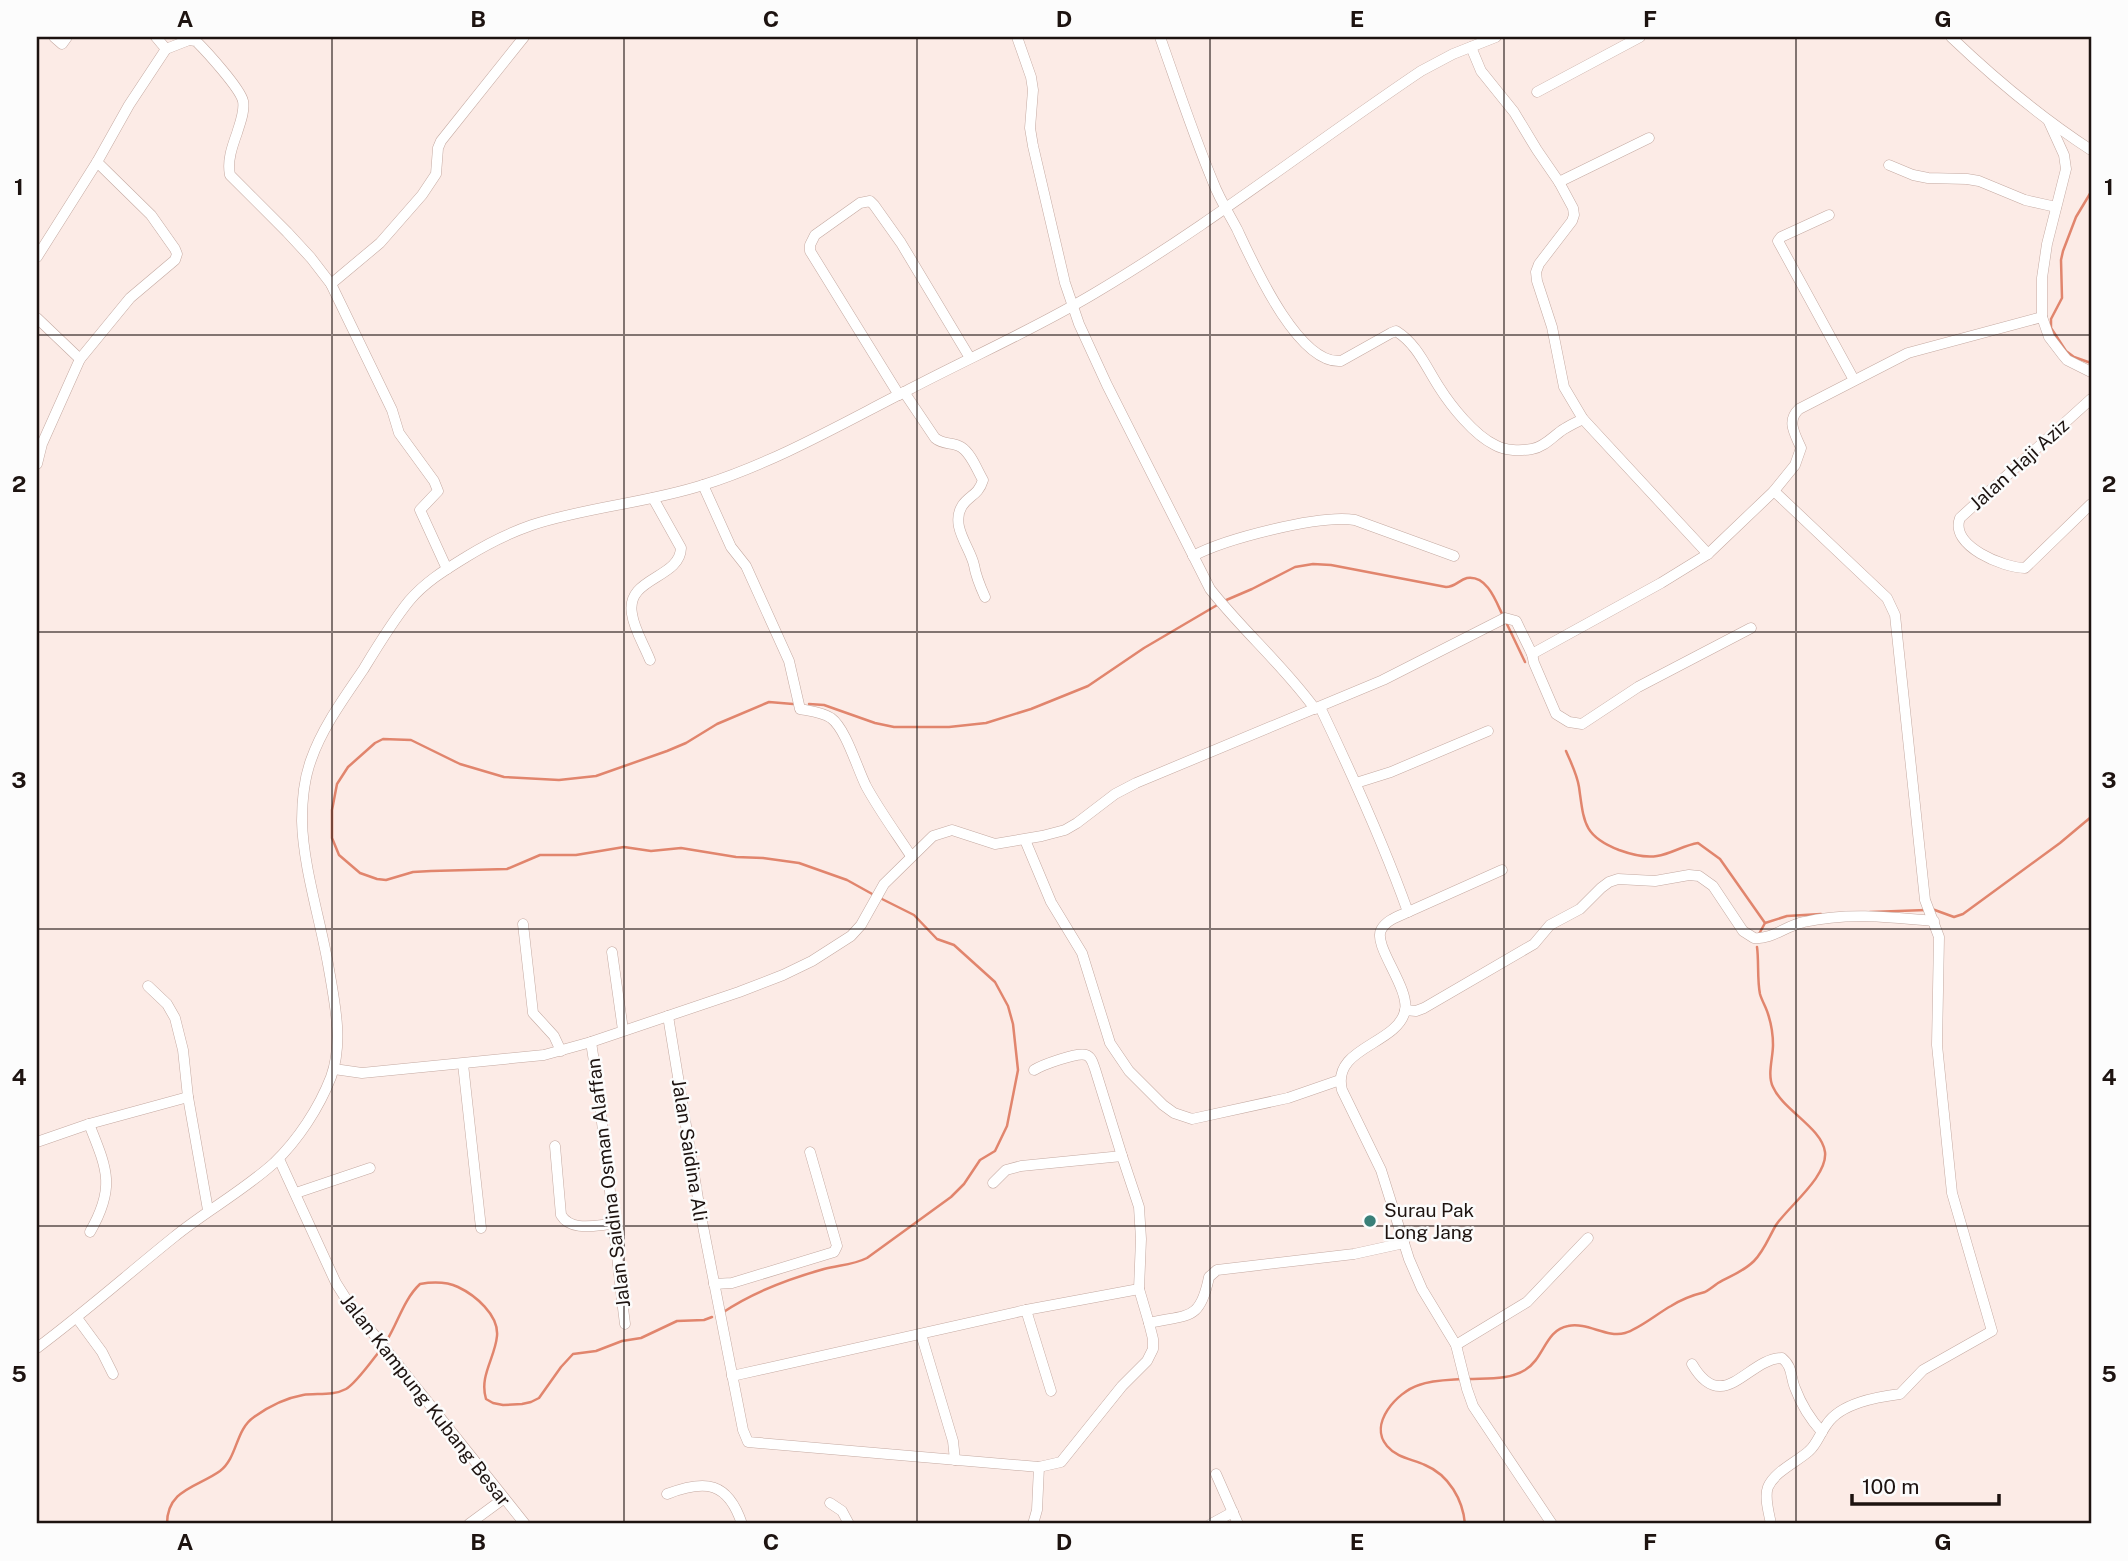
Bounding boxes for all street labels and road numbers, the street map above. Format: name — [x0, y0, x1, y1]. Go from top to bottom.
street label: Jalan Haji Aziz — [1965, 414, 2073, 514]
street label: Jalan Saidina Osman Alaffan — [582, 1057, 634, 1309]
street label: Jalan Saidina Ali — [668, 1077, 712, 1223]
street label: Jalan Kampung Kubang Besar — [336, 1290, 516, 1510]

